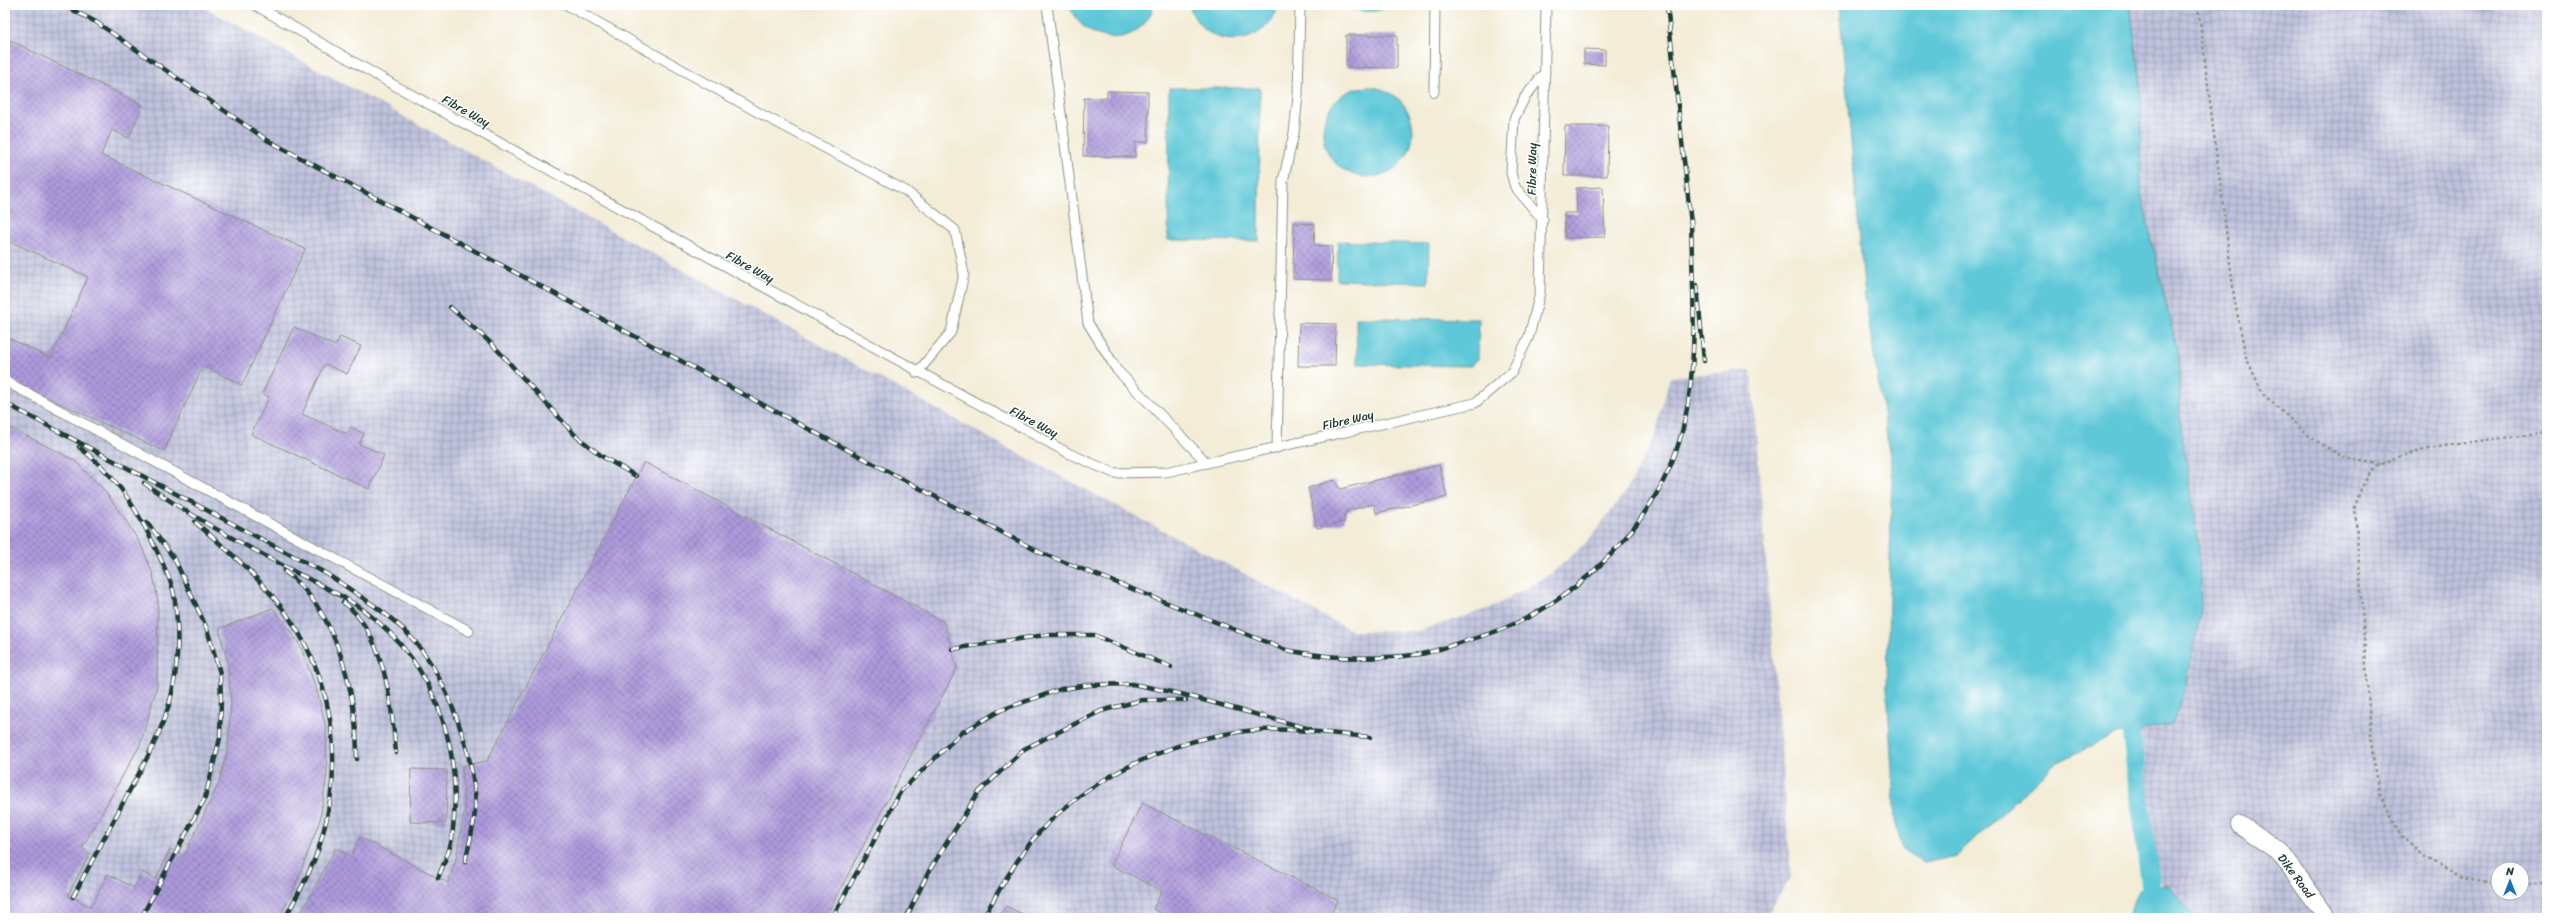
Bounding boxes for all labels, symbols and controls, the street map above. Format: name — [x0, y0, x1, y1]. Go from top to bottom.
street label: Fibre Way — [438, 89, 495, 134]
street label: Fibre Way — [1521, 142, 1543, 195]
street label: Fibre Way — [722, 245, 779, 290]
street label: Fibre Way — [1006, 400, 1063, 444]
street label: Fibre Way — [1320, 403, 1377, 437]
street label: Dike Road — [2272, 849, 2321, 904]
north arrow — [2490, 861, 2530, 901]
text: N — [2505, 862, 2514, 881]

